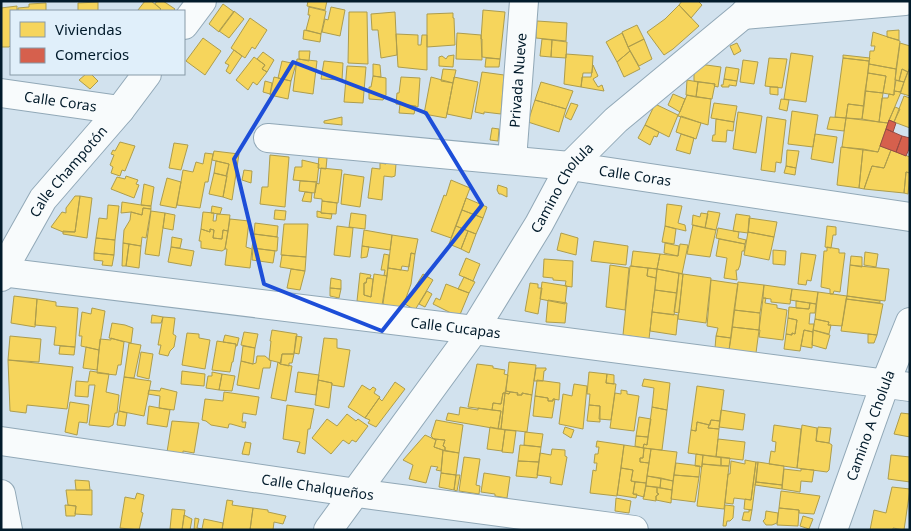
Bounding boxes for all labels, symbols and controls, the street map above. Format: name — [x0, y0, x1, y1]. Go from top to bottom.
legend — [10, 10, 185, 75]
text: Viviendas — [55, 19, 122, 39]
street label: Privada Nueve — [504, 32, 531, 128]
text: Comercios — [55, 44, 129, 64]
street label: Calle Coras — [23, 86, 98, 116]
street label: Calle Champotón — [25, 122, 111, 220]
street label: Camino Cholula — [526, 138, 597, 236]
street label: Calle Coras — [598, 160, 673, 190]
street label: Calle Cucapas — [409, 312, 502, 342]
street label: Camino A Cholula — [841, 367, 899, 483]
street label: Calle Chalqueños — [260, 469, 375, 504]

